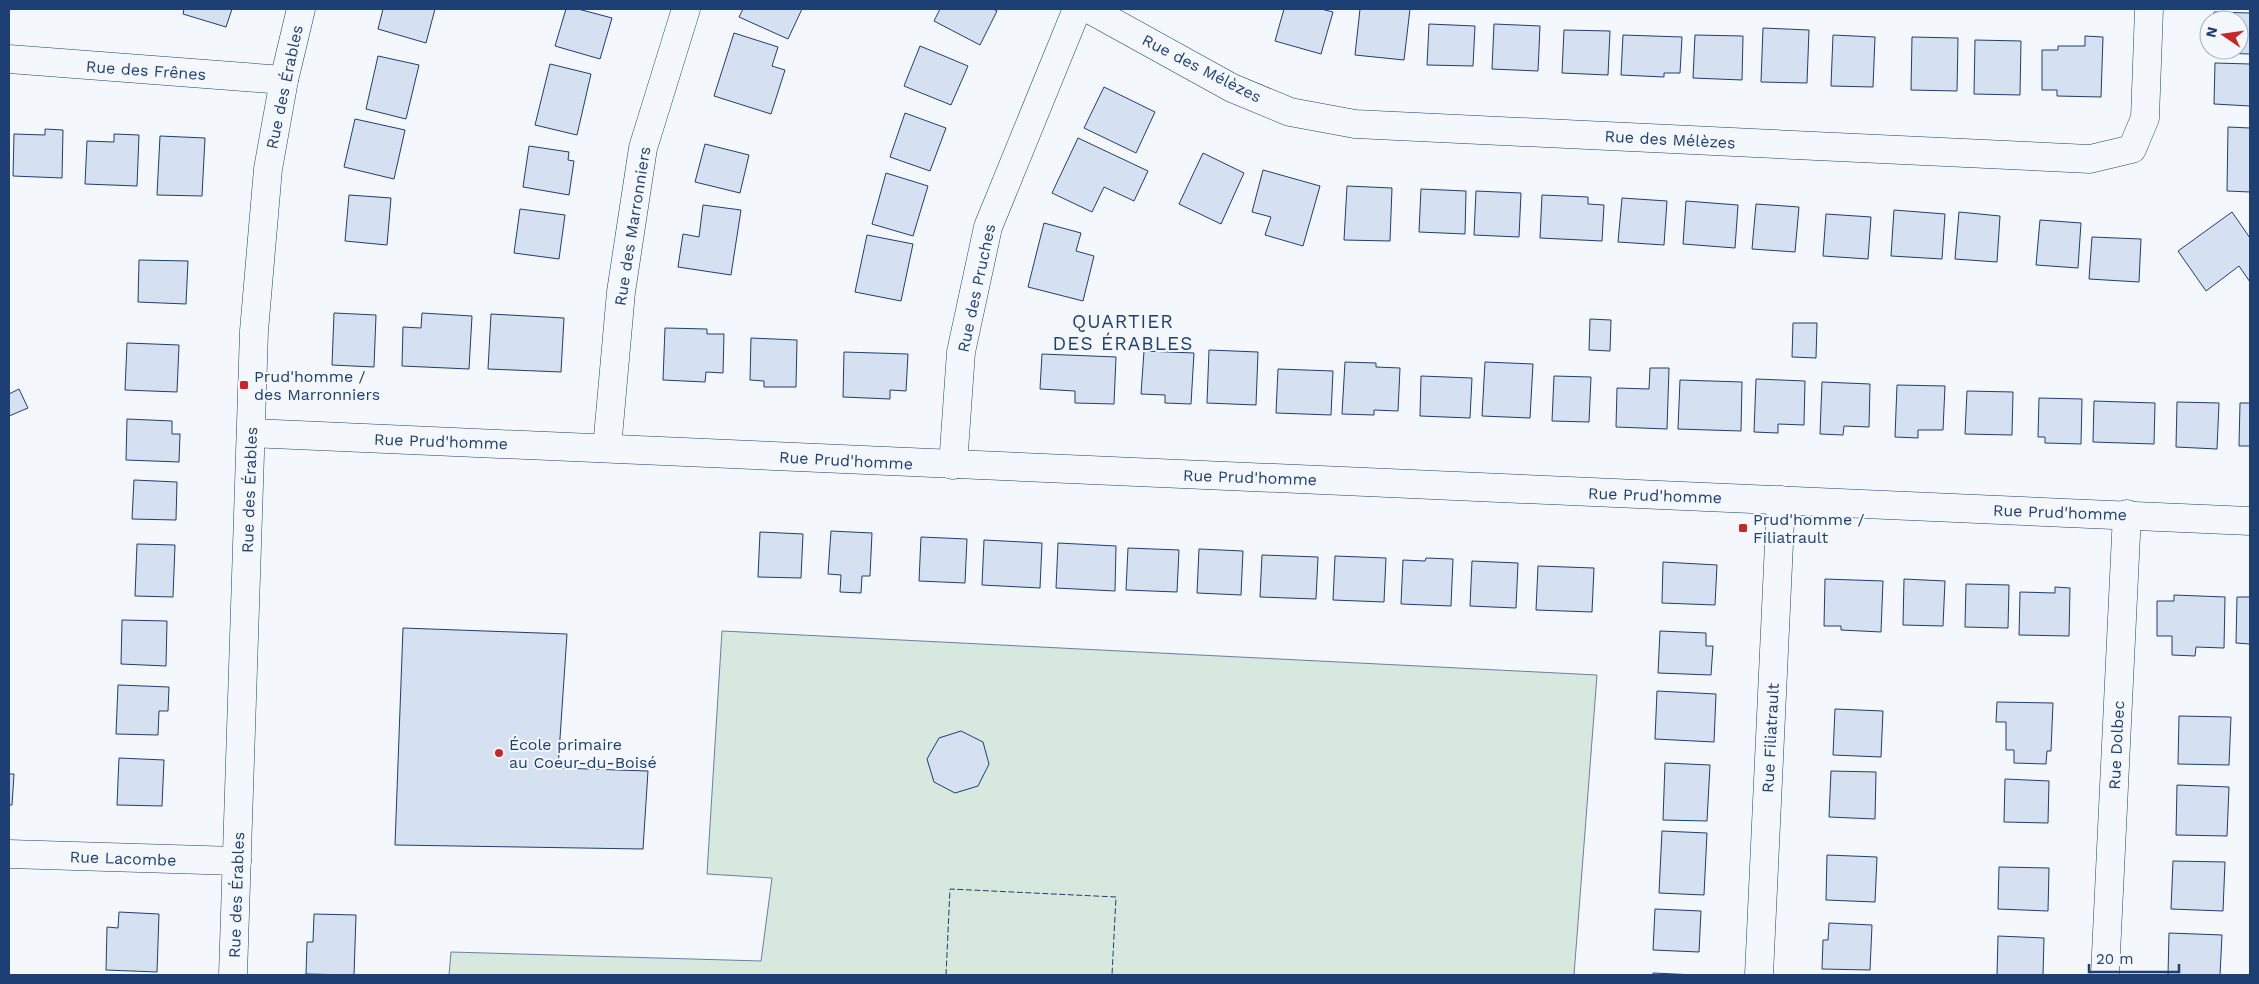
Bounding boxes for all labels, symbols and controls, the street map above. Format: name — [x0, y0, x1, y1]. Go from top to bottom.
north arrow — [2199, 10, 2249, 60]
street label: Rue des Érables — [262, 23, 307, 151]
text: N — [2202, 25, 2220, 39]
street label: Rue des Mélèzes — [1139, 30, 1265, 107]
street label: Rue des Frênes — [85, 57, 207, 84]
street label: Rue des Mélèzes — [1604, 127, 1736, 152]
street label: Rue des Marronniers — [611, 145, 654, 307]
street label: Rue des Pruches — [954, 222, 999, 354]
district label: QUARTIER DES ÉRABLES — [1053, 310, 1193, 355]
place label: Prud'homme / des Marronniers — [254, 367, 380, 404]
marker: Prud'homme / des Marronniers — [238, 379, 250, 391]
street label: Rue des Érables — [238, 427, 261, 553]
street label: Rue Prud'homme — [374, 430, 508, 453]
street label: Rue Prud'homme — [778, 448, 913, 473]
street label: Rue Prud'homme — [1183, 466, 1317, 489]
street label: Rue Prud'homme — [1588, 484, 1722, 507]
street label: Rue Prud'homme — [1993, 501, 2127, 524]
place label: Prud'homme / Filiatrault — [1753, 510, 1865, 547]
marker: Prud'homme / Filiatrault — [1737, 522, 1749, 534]
street label: Rue Filiatrault — [1758, 682, 1783, 794]
street label: Rue Dolbec — [2105, 700, 2128, 790]
place label: École primaire au Coeur‑du‑Boisé — [509, 735, 657, 772]
marker: École primaire au Coeur‑du‑Boisé — [493, 747, 505, 759]
street label: Rue des Érables — [225, 832, 248, 958]
street label: Rue Lacombe — [69, 847, 177, 870]
scale bar — [2089, 942, 2179, 974]
text: 20 m — [2096, 950, 2134, 968]

